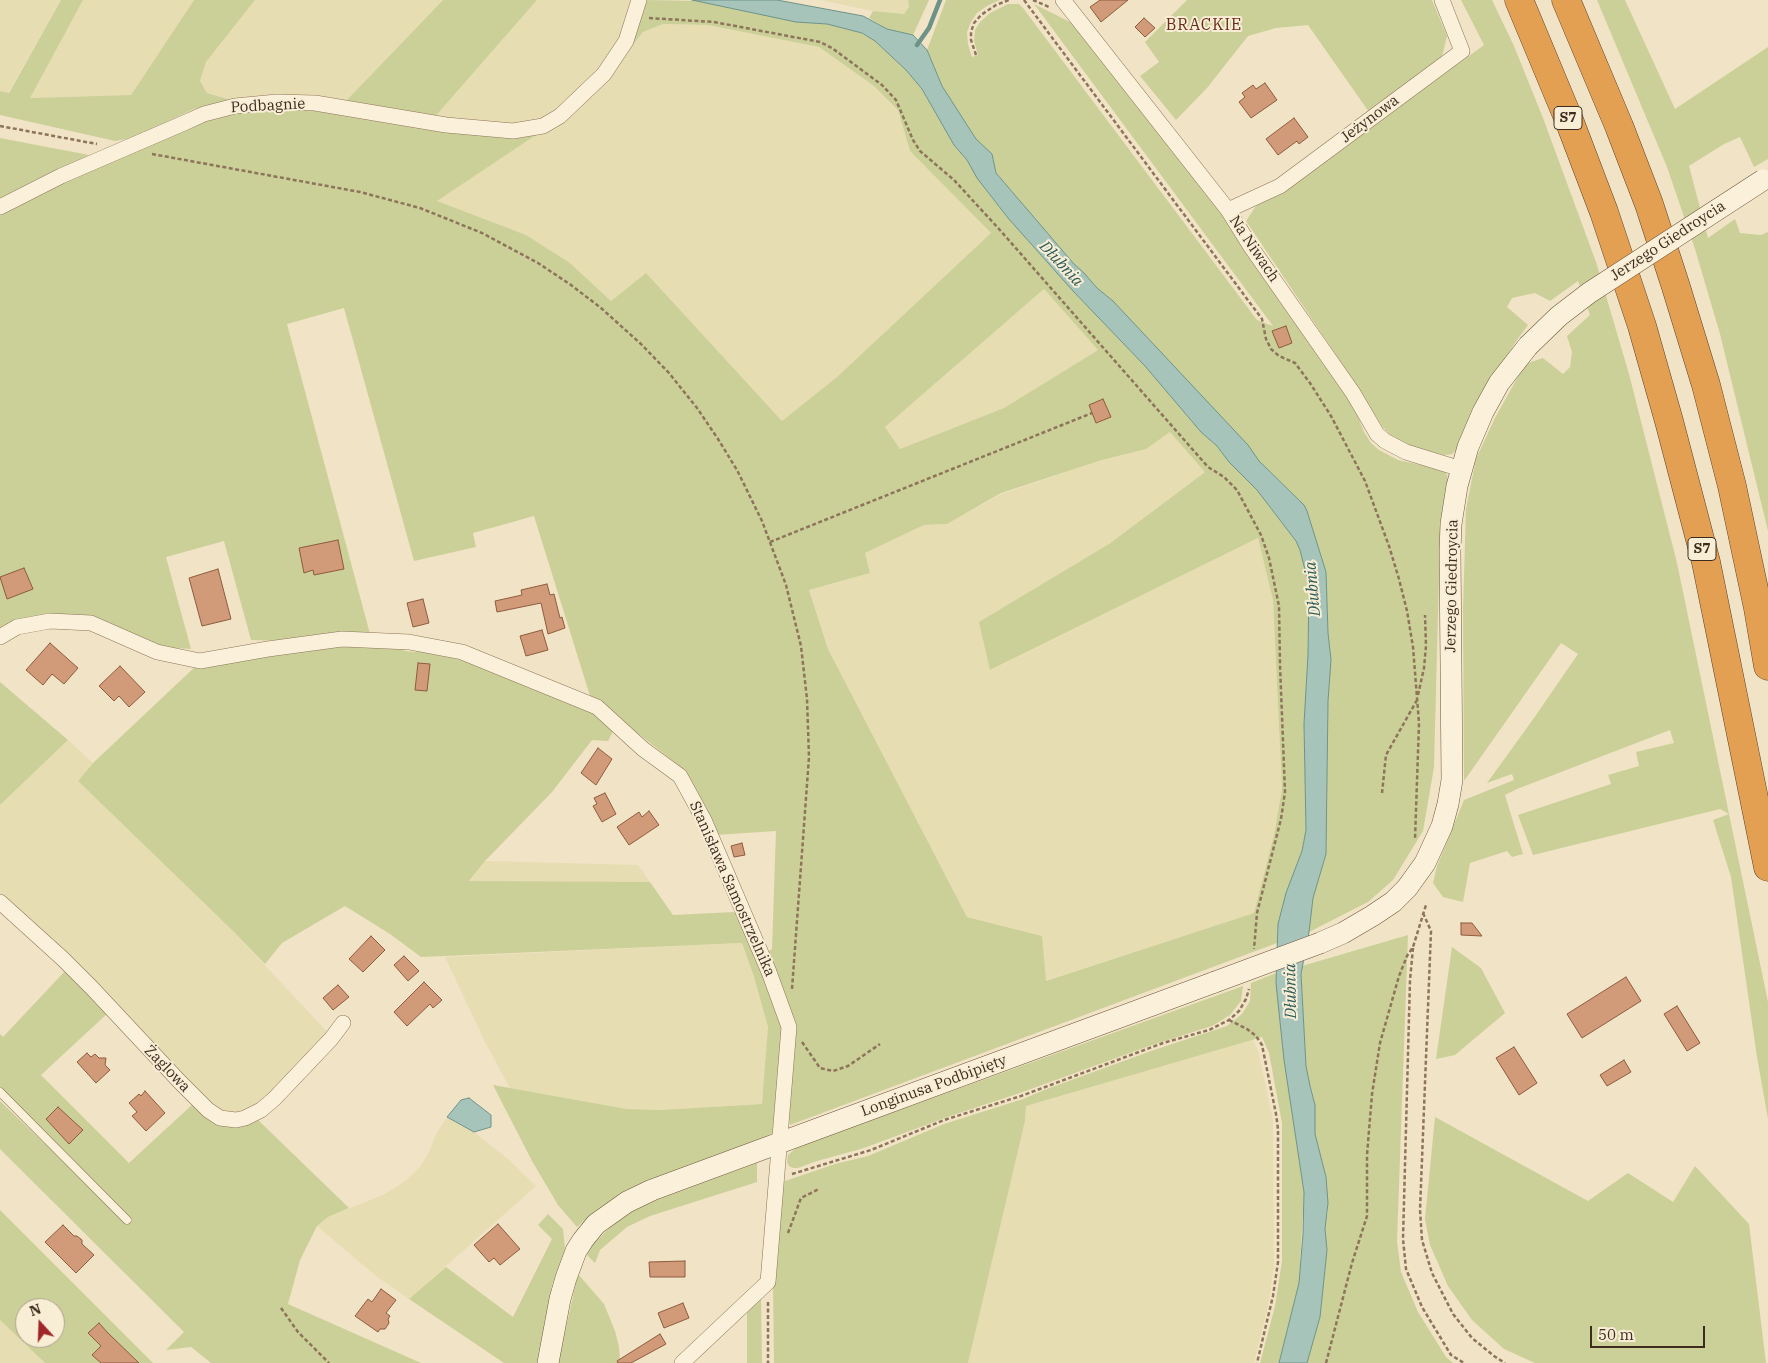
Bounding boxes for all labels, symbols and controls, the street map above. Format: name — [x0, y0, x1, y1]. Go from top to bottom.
district label: BRACKIE — [1165, 15, 1243, 35]
street label: Jeżynowa — [1337, 91, 1403, 147]
street label: Podbagnie — [230, 95, 306, 117]
road number: S7 — [1554, 106, 1582, 130]
street label: Jerzego Giedroycia — [1607, 197, 1729, 285]
street label: Na Niwach — [1225, 212, 1283, 286]
water label: Dłubnia — [1035, 237, 1087, 291]
street label: Jerzego Giedroycia — [1442, 519, 1462, 653]
road number: S7 — [1688, 538, 1716, 560]
water label: Dłubnia — [1301, 561, 1325, 617]
street label: Stanisława Samostrzelnika — [685, 799, 779, 979]
water label: Dłubnia — [1281, 963, 1301, 1019]
street label: Żaglowa — [140, 1042, 194, 1096]
street label: Longinusa Podbipięty — [859, 1051, 1009, 1121]
north arrow — [15, 1298, 65, 1348]
text: N — [27, 1299, 43, 1320]
scale bar — [1593, 1316, 1708, 1348]
text: 50 m — [1598, 1325, 1634, 1344]

